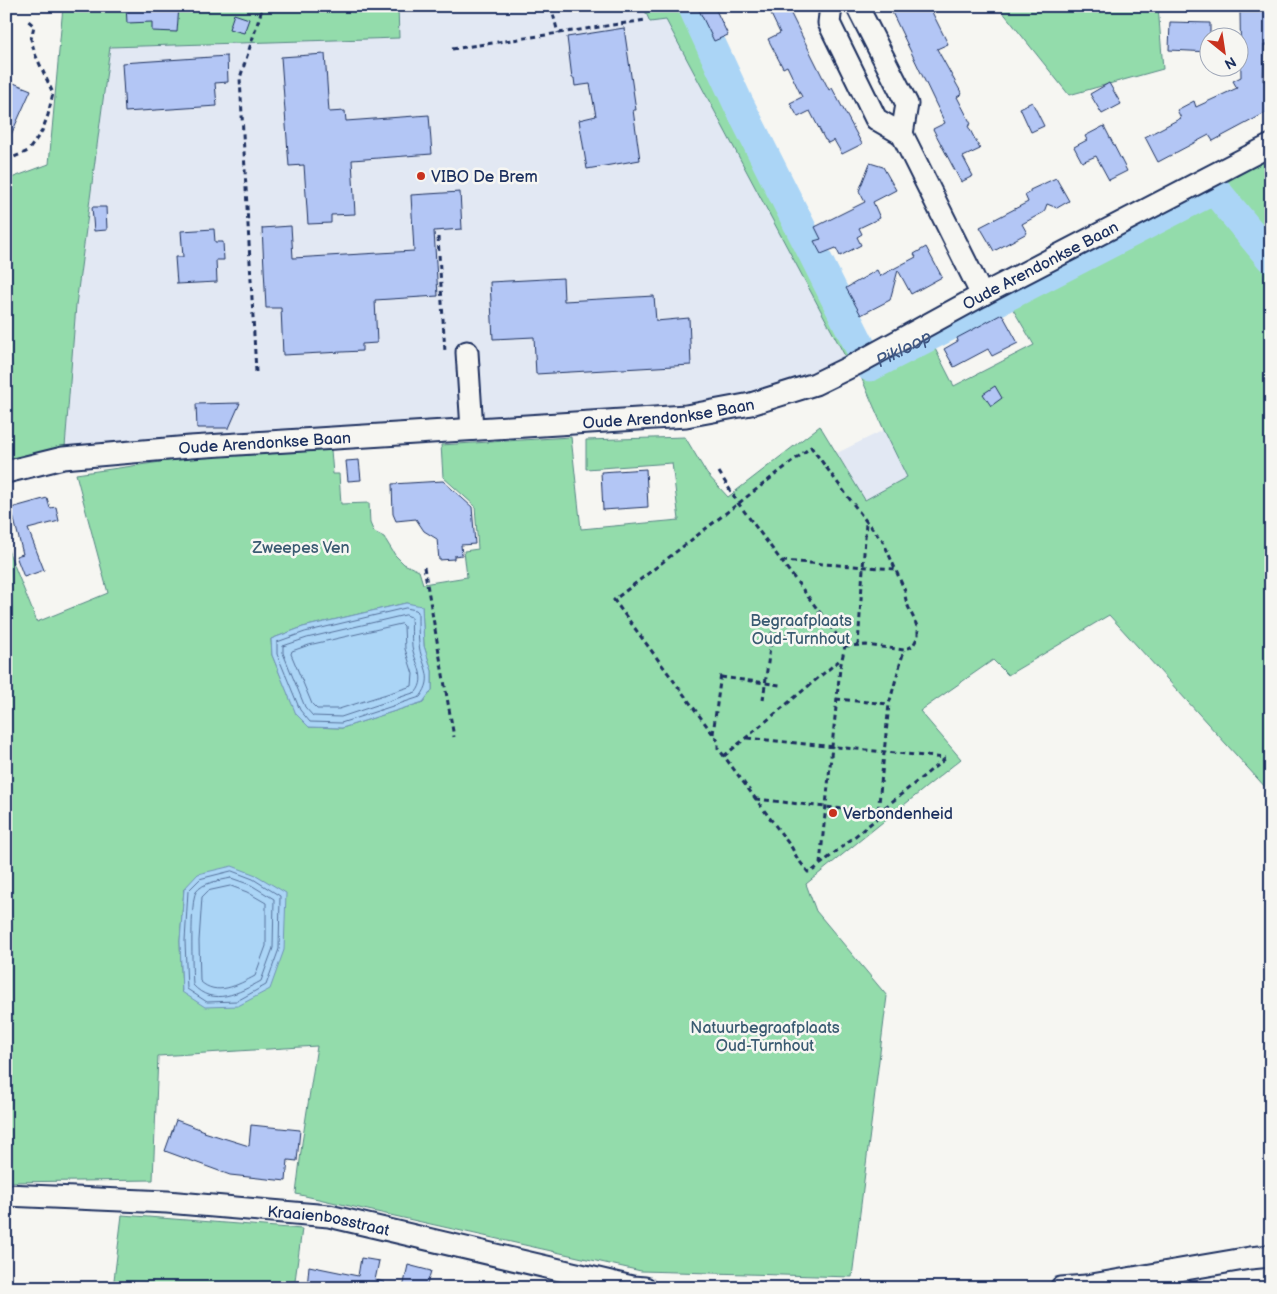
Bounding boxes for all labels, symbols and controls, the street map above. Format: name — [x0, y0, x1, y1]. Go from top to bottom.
north arrow — [1200, 28, 1250, 78]
text: N — [1221, 53, 1239, 73]
place label: VIBO De Brem — [431, 168, 538, 187]
marker: VIBO De Brem — [415, 170, 427, 182]
street label: Oude Arendonkse Baan — [960, 218, 1122, 315]
water label: Pikloop — [872, 326, 935, 372]
street label: Oude Arendonkse Baan — [582, 396, 756, 433]
street label: Oude Arendonkse Baan — [178, 429, 352, 459]
park label: Zweepes Ven — [251, 539, 350, 558]
park label: Begraafplaats Oud-Turnhout — [750, 612, 852, 649]
place label: Verbondenheid — [843, 805, 953, 824]
marker: Verbondenheid — [827, 807, 839, 819]
park label: Natuurbegraafplaats Oud-Turnhout — [690, 1019, 840, 1056]
street label: Kraaienbosstraat — [267, 1203, 391, 1241]

